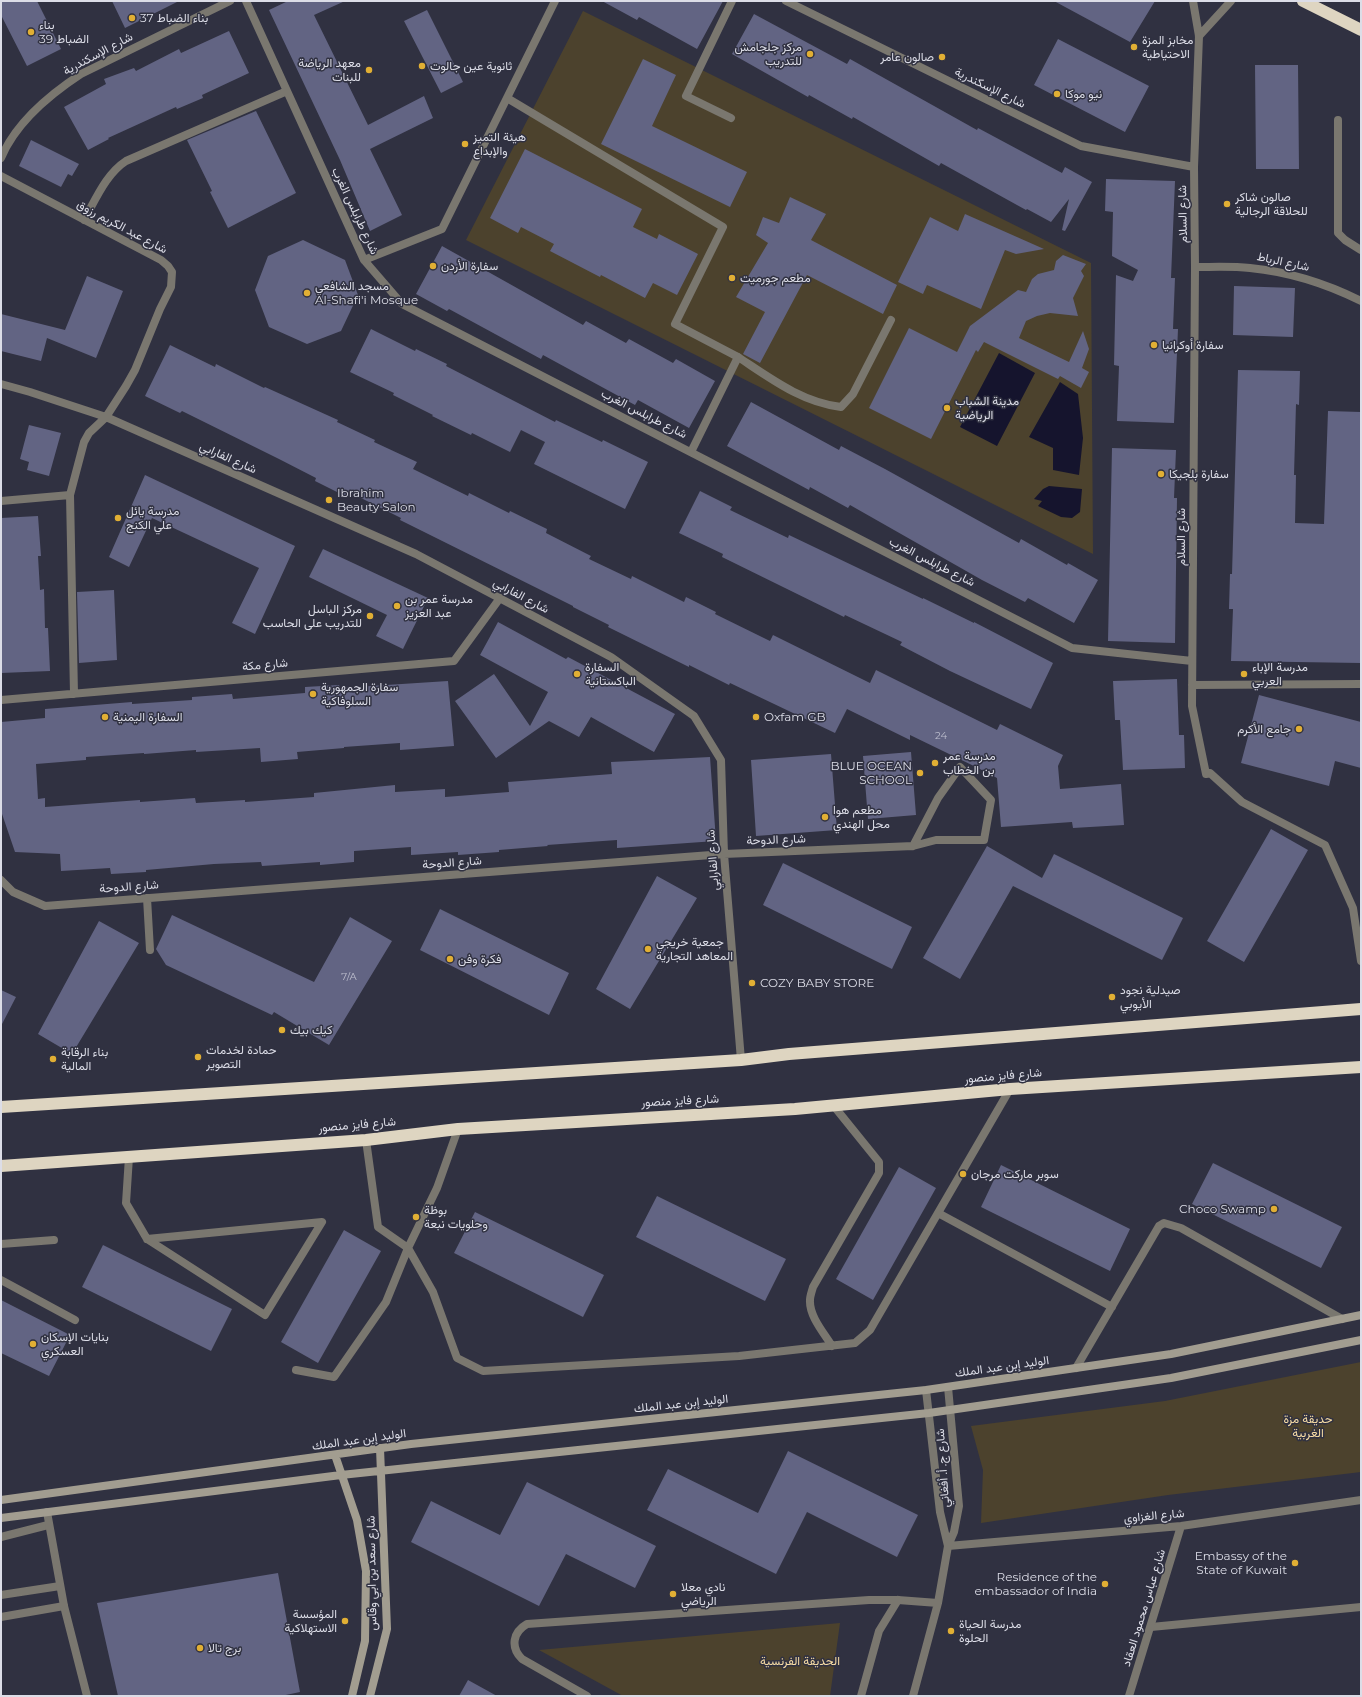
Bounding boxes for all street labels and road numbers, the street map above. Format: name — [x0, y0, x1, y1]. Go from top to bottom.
street label: شارع الإسكندرية — [61, 30, 135, 78]
street label: شارع الإسكندرية — [952, 65, 1028, 111]
street label: شارع طرابلس الغرب — [329, 165, 381, 257]
street label: شارع السلام — [1175, 185, 1191, 243]
street label: شارع عبد الكريم رزوق — [74, 197, 170, 257]
street label: شارع الرباط — [1255, 249, 1311, 275]
street label: شارع طرابلس الغرب — [599, 386, 689, 442]
street label: شارع الفارابي — [197, 439, 259, 477]
street label: شارع السلام — [1174, 508, 1188, 566]
street label: شارع طرابلس الغرب — [887, 534, 977, 590]
street label: شارع الفارابي — [491, 575, 551, 617]
street label: شارع مكة — [241, 656, 289, 674]
street label: شارع الفارابي — [704, 829, 722, 891]
street label: شارع الدوحة — [746, 832, 806, 848]
street label: شارع الدوحة — [422, 854, 482, 872]
street label: شارع الدوحة — [99, 878, 159, 896]
street label: شارع فايز منصور — [964, 1065, 1042, 1087]
street label: شارع فايز منصور — [641, 1092, 719, 1110]
street label: شارع فايز منصور — [318, 1114, 396, 1136]
street label: الوليد إبن عبد الملك — [954, 1353, 1050, 1381]
street label: الوليد إبن عبد الملك — [633, 1392, 729, 1416]
street label: الوليد إبن عبد الملك — [311, 1426, 407, 1454]
street label: شارع ج. أ. أفغاني — [933, 1428, 953, 1508]
street label: شارع الغزاوي — [1123, 1506, 1185, 1526]
street label: شارع سعد بن ابي وقاس — [364, 1515, 380, 1631]
street label: شارع عباس محمود العقاد — [1119, 1548, 1169, 1668]

